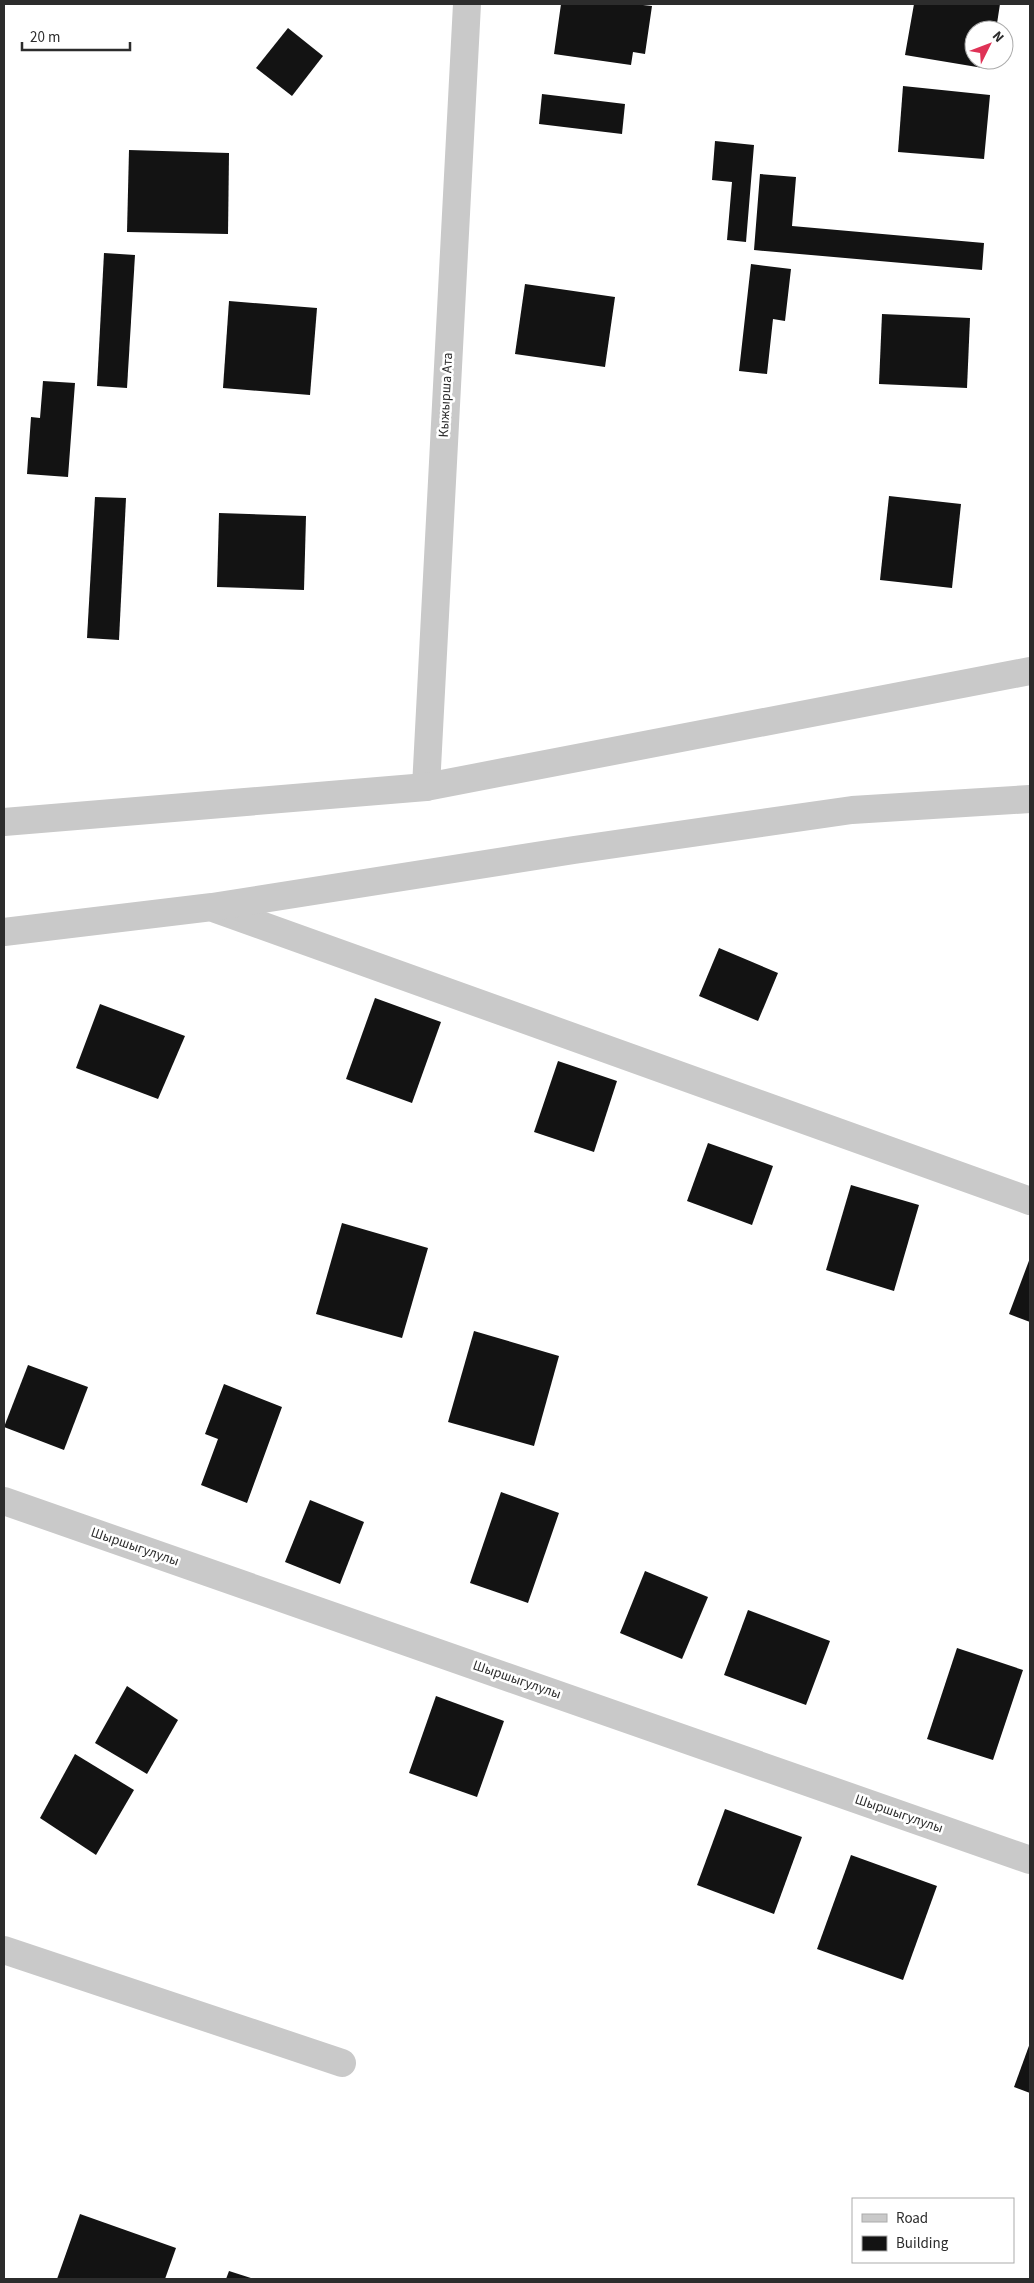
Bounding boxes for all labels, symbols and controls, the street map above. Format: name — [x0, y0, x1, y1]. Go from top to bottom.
scale bar — [22, 20, 130, 52]
north arrow — [964, 20, 1014, 70]
text: 20 m — [30, 27, 60, 48]
text: N — [987, 27, 1008, 47]
street label: Кыжырша Ата — [434, 352, 458, 438]
street label: Шыршыгулулы — [88, 1523, 182, 1571]
street label: Шыршыгулулы — [470, 1656, 564, 1704]
street label: Шыршыгулулы — [852, 1790, 946, 1838]
legend — [852, 2198, 1014, 2263]
text: Road — [896, 2208, 928, 2229]
text: Building — [896, 2233, 949, 2254]

